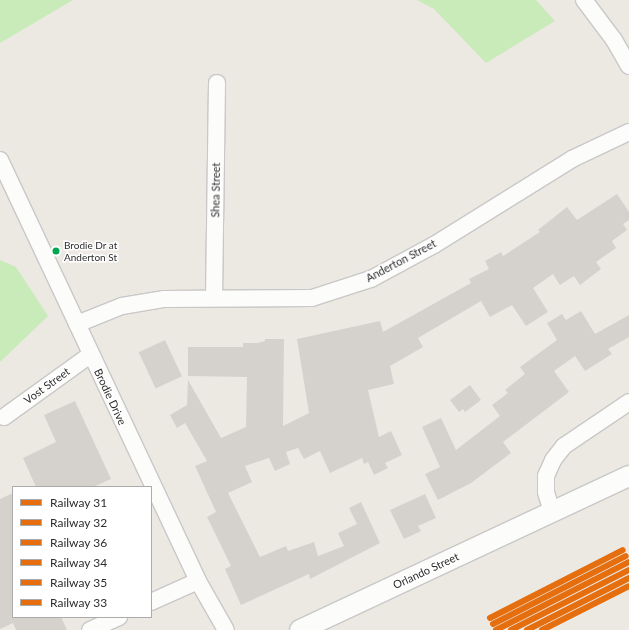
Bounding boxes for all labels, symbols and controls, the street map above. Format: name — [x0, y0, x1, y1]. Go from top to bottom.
street label: Shea Street — [209, 162, 223, 218]
street label: Anderton Street — [364, 237, 438, 285]
place label: Brodie Dr at Anderton St — [64, 239, 117, 262]
marker: Brodie Dr at Anderton St — [51, 246, 61, 256]
street label: Vost Street — [22, 365, 72, 407]
street label: Brodie Drive — [91, 367, 129, 427]
legend — [12, 486, 152, 618]
text: Railway 31 — [50, 495, 107, 510]
text: Railway 32 — [50, 515, 107, 530]
text: Railway 36 — [50, 535, 107, 550]
street label: Orlando Street — [391, 550, 461, 592]
text: Railway 34 — [50, 555, 107, 570]
text: Railway 35 — [50, 575, 107, 590]
text: Railway 33 — [50, 595, 107, 610]

